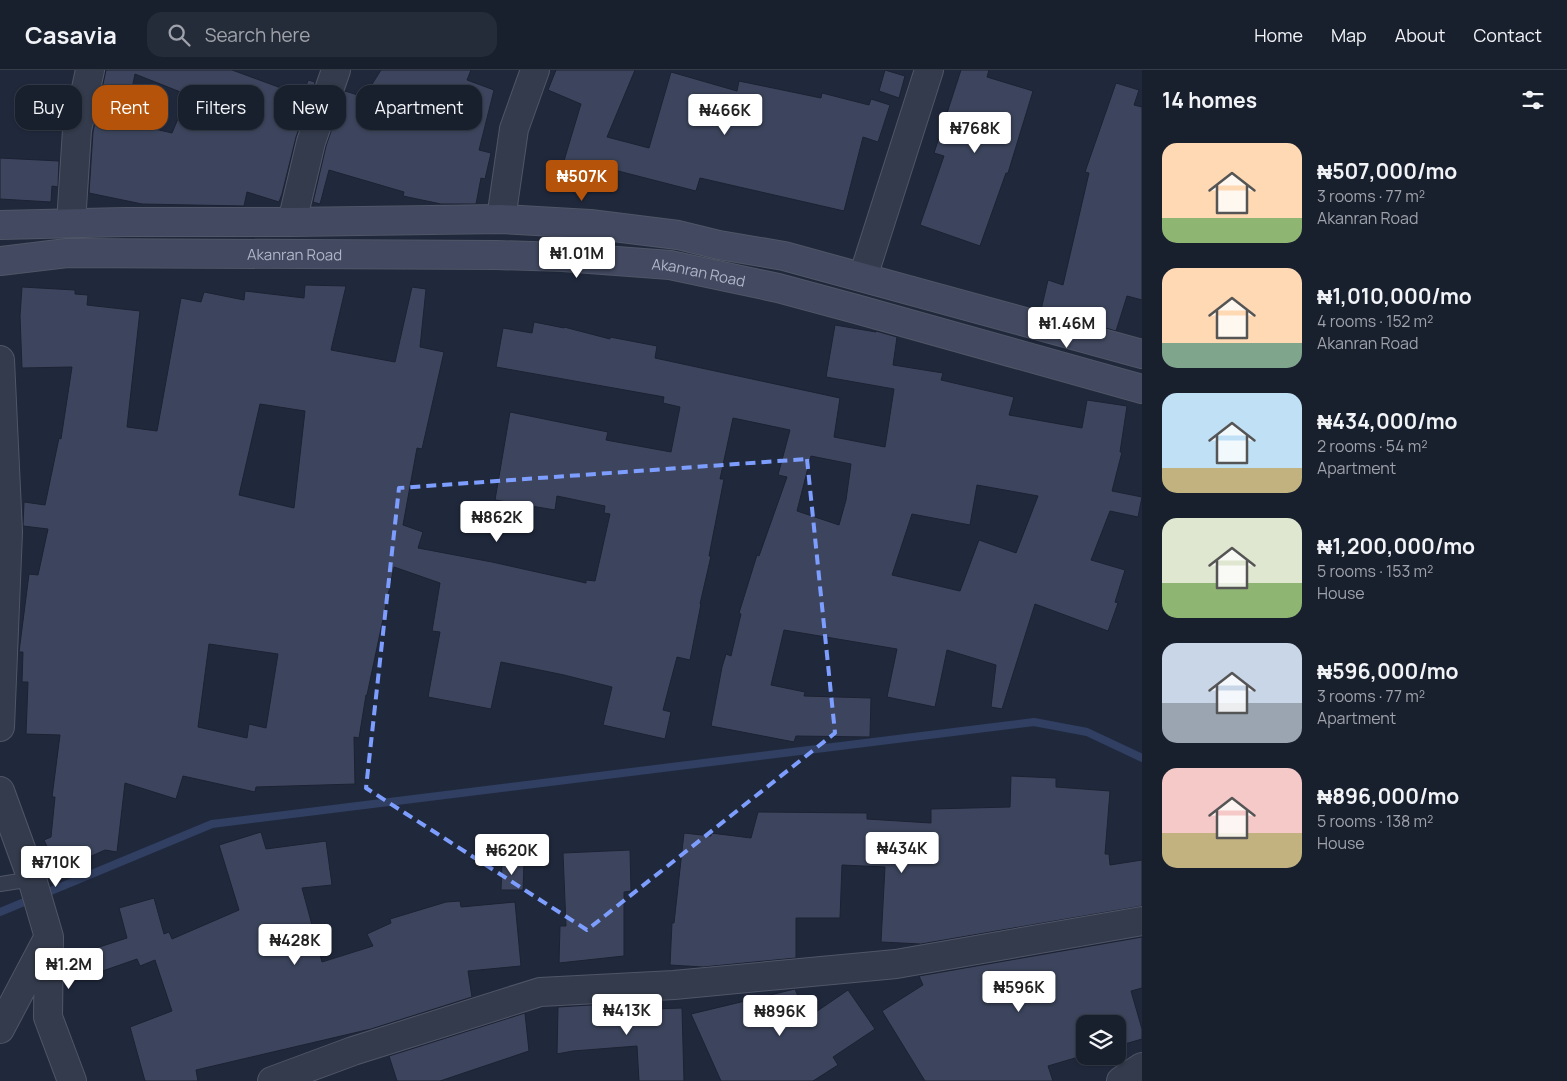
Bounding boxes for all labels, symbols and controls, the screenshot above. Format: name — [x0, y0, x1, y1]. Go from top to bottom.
search box — [147, 12, 497, 57]
text: Casavia — [25, 18, 117, 51]
icon: search — [165, 21, 193, 49]
text: Search here — [205, 22, 310, 48]
text: Home — [1254, 23, 1303, 47]
text: Map — [1331, 23, 1367, 47]
text: About — [1395, 23, 1445, 47]
text: Contact — [1473, 23, 1542, 47]
chip: Buy — [15, 85, 82, 130]
chip: Rent — [92, 85, 168, 130]
chip: Filters — [178, 85, 264, 130]
chip: New — [274, 85, 346, 130]
chip: Apartment — [356, 85, 482, 130]
text: 14 homes — [1162, 86, 1257, 114]
icon: filters — [1519, 86, 1547, 114]
pin: ₦466K — [690, 93, 760, 136]
text: ₦466K — [699, 99, 751, 121]
pin: ₦768K — [940, 112, 1010, 154]
text: ₦768K — [950, 117, 1000, 139]
text: ₦507,000/mo — [1317, 157, 1457, 185]
pin: ₦507K — [547, 160, 617, 202]
icon: home — [1202, 163, 1262, 223]
text: ₦507K — [557, 165, 607, 187]
text: 3 rooms · 77 m² — [1317, 185, 1425, 207]
text: Akanran Road — [1317, 207, 1418, 229]
pin: ₦1.01M — [536, 236, 618, 279]
text: ₦1.01M — [550, 242, 604, 264]
street label: Akanran Road — [247, 243, 342, 265]
street label: Akanran Road — [651, 253, 747, 291]
text: ₦1,010,000/mo — [1317, 282, 1472, 310]
icon: home — [1202, 288, 1262, 348]
pin: ₦1.46M — [1026, 306, 1108, 349]
text: 4 rooms · 152 m² — [1317, 310, 1433, 332]
text: ₦1.46M — [1039, 312, 1095, 334]
text: Akanran Road — [1317, 332, 1418, 354]
text: ₦434,000/mo — [1317, 407, 1458, 435]
icon: home — [1202, 413, 1262, 473]
text: 2 rooms · 54 m² — [1317, 435, 1428, 457]
text: Apartment — [1317, 457, 1396, 479]
pin: ₦862K — [462, 500, 532, 543]
text: ₦862K — [471, 506, 523, 528]
text: ₦1,200,000/mo — [1317, 532, 1475, 560]
icon: home — [1202, 538, 1262, 598]
text: 5 rooms · 153 m² — [1317, 560, 1433, 582]
text: House — [1317, 582, 1365, 604]
text: ₦596,000/mo — [1317, 657, 1459, 685]
icon: home — [1202, 663, 1262, 723]
text: 3 rooms · 77 m² — [1317, 685, 1425, 707]
text: Apartment — [1317, 707, 1396, 729]
text: ₦896,000/mo — [1317, 782, 1459, 810]
icon: home — [1202, 788, 1262, 848]
text: 5 rooms · 138 m² — [1317, 810, 1434, 832]
pin: ₦434K — [867, 832, 937, 874]
text: House — [1317, 832, 1365, 854]
pin: ₦620K — [477, 834, 547, 876]
text: ₦434K — [877, 837, 927, 859]
text: ₦620K — [486, 839, 538, 861]
pin: ₦710K — [21, 846, 91, 888]
text: ₦710K — [32, 851, 80, 873]
pin: ₦428K — [260, 924, 330, 966]
text: ₦428K — [270, 929, 320, 951]
pin: ₦1.2M — [34, 948, 104, 990]
text: ₦1.2M — [46, 953, 92, 975]
pin: ₦596K — [984, 970, 1054, 1013]
text: ₦596K — [993, 976, 1045, 998]
pin: ₦413K — [592, 994, 662, 1036]
pin: ₦896K — [745, 994, 815, 1037]
text: ₦413K — [603, 999, 651, 1021]
text: ₦896K — [754, 1000, 806, 1022]
map controls — [1076, 1015, 1126, 1065]
button: layers — [1076, 1015, 1126, 1065]

